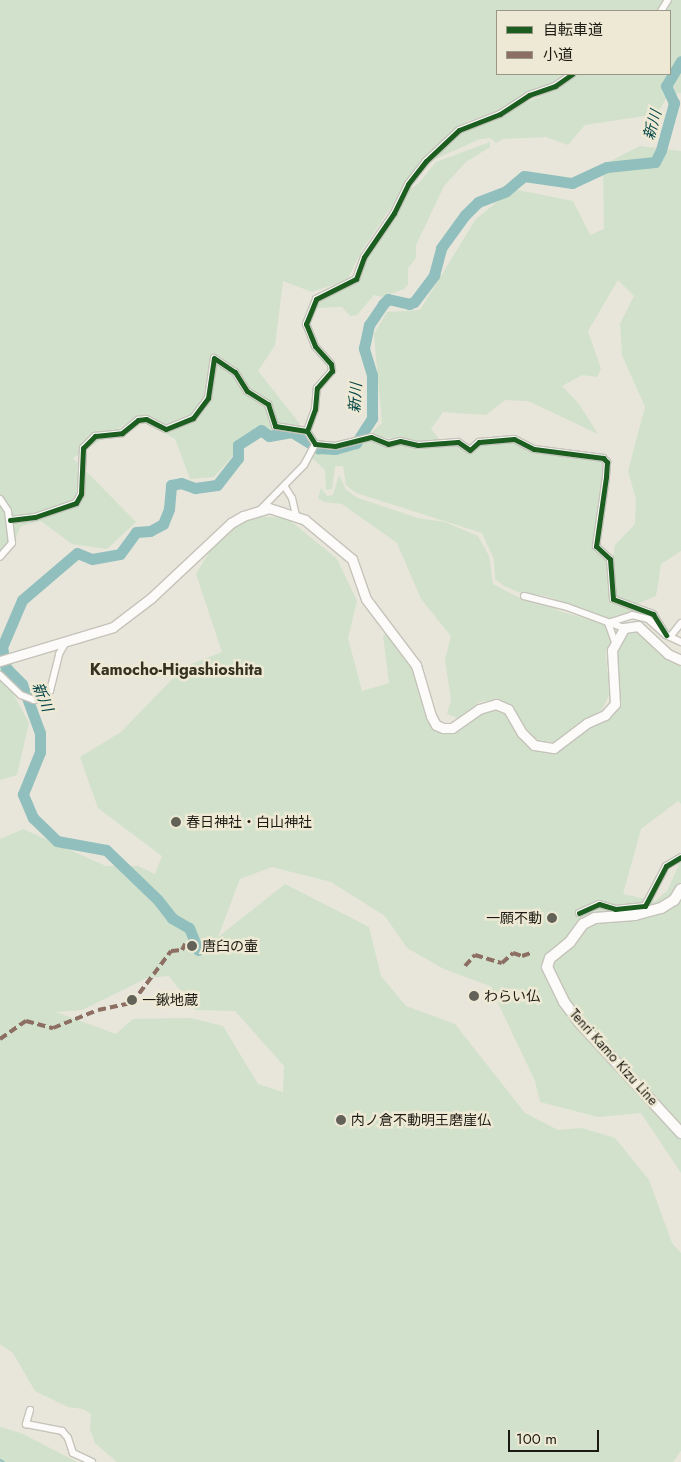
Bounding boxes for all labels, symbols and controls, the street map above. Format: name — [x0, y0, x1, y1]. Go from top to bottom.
legend — [496, 10, 671, 75]
text: 自転車道 — [543, 19, 603, 41]
text: 小道 — [543, 44, 573, 66]
water label: 新川 — [640, 108, 666, 142]
water label: 新川 — [346, 382, 366, 414]
district label: Kamocho-Higashioshita — [90, 660, 262, 680]
water label: 新川 — [28, 680, 56, 714]
place label: 春日神社・白山神社 — [186, 814, 312, 830]
marker: 春日神社・白山神社 — [170, 816, 182, 828]
place label: 一願不動 — [486, 910, 542, 926]
marker: 一願不動 — [546, 912, 558, 924]
place label: 唐臼の壷 — [202, 938, 258, 954]
marker: 唐臼の壷 — [186, 940, 198, 952]
place label: わらい仏 — [484, 988, 540, 1004]
marker: わらい仏 — [468, 990, 480, 1002]
place label: 一鍬地蔵 — [142, 992, 198, 1008]
marker: 一鍬地蔵 — [126, 994, 138, 1006]
street label: Tenri Kamo Kizu Line — [566, 1005, 662, 1109]
place label: 内ノ倉不動明王磨崖仏 — [351, 1112, 491, 1128]
marker: 内ノ倉不動明王磨崖仏 — [335, 1114, 347, 1126]
scale bar — [511, 1420, 602, 1452]
text: 100 m — [516, 1428, 557, 1450]

